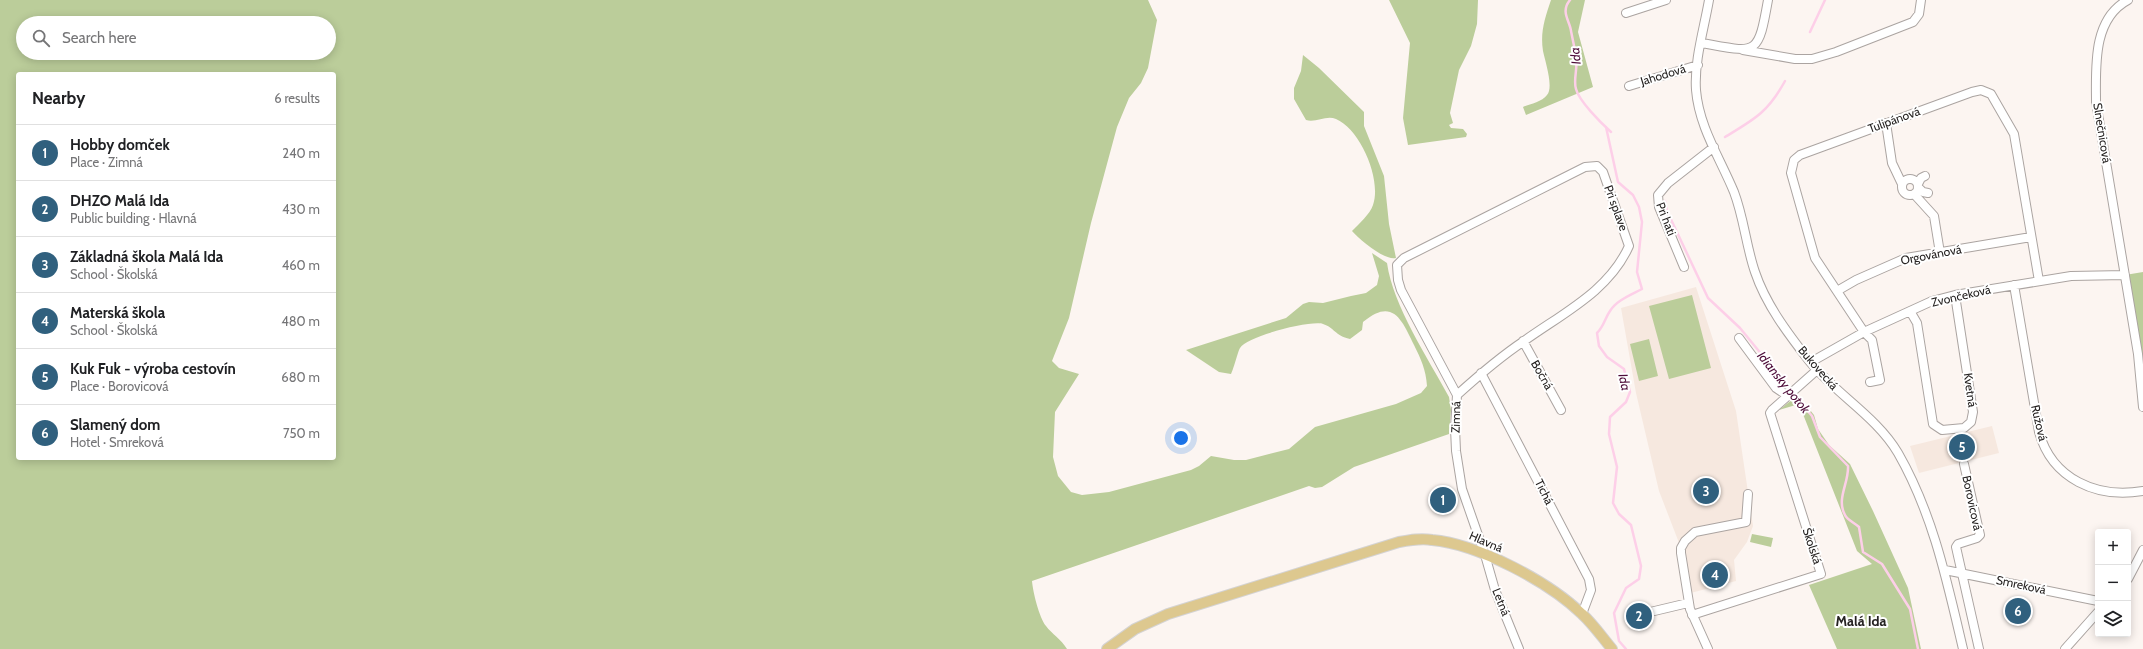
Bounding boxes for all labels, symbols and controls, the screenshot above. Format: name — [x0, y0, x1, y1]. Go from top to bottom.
search box — [16, 16, 336, 60]
icon: search — [30, 27, 52, 49]
text: Search here — [62, 29, 137, 47]
water label: Ida — [1566, 47, 1584, 65]
street label: Jahodová — [1637, 60, 1688, 89]
text: Nearby — [32, 88, 85, 108]
text: 6 results — [274, 90, 320, 106]
street label: Slnečnicová — [2090, 102, 2115, 164]
street label: Tulipánová — [1866, 103, 1922, 136]
text: Hobby domček — [70, 136, 170, 154]
text: 1 — [43, 145, 47, 161]
text: 240 m — [282, 145, 320, 161]
text: Place · Zimná — [70, 154, 143, 170]
street label: Pri splave — [1601, 183, 1632, 233]
text: DHZO Malá Ida — [70, 192, 169, 210]
street label: Pri hati — [1653, 200, 1680, 238]
text: 2 — [42, 201, 48, 217]
text: 430 m — [282, 201, 320, 217]
text: Public building · Hlavná — [70, 210, 197, 226]
street label: Orgovánová — [1899, 241, 1963, 268]
text: Základná škola Malá Ida — [70, 248, 223, 266]
text: 3 — [41, 257, 49, 273]
text: 460 m — [282, 257, 320, 273]
text: School · Školská — [70, 266, 158, 282]
street label: Zvončeková — [1930, 281, 1992, 310]
text: Materská škola — [70, 304, 165, 322]
text: 4 — [41, 313, 49, 329]
text: 480 m — [281, 313, 320, 329]
text: School · Školská — [70, 322, 158, 338]
street label: Bukovecká — [1795, 343, 1842, 393]
water label: Idiansky potok — [1754, 348, 1814, 417]
street label: Bočná — [1528, 357, 1557, 392]
text: Kuk Fuk - výroba cestovín — [70, 360, 236, 378]
text: 5 — [42, 369, 48, 385]
text: 680 m — [281, 369, 320, 385]
water label: Ida — [1615, 372, 1635, 392]
street label: Kvetná — [1961, 372, 1980, 408]
text: Place · Borovicová — [70, 378, 169, 394]
street label: Zimná — [1447, 400, 1464, 433]
street label: Ružová — [2028, 403, 2051, 443]
text: Slamený dom — [70, 416, 160, 434]
text: 6 — [41, 425, 49, 441]
text: 750 m — [283, 425, 320, 441]
your location — [1171, 428, 1191, 448]
pin: 5 — [1949, 432, 1975, 462]
text: Hotel · Smreková — [70, 434, 164, 450]
street label: Borovicová — [1959, 474, 1986, 532]
pin: 3 — [1693, 476, 1719, 506]
street label: Tichá — [1532, 477, 1557, 507]
pin: 1 — [1430, 485, 1456, 515]
street label: Školská — [1800, 526, 1825, 566]
street label: Hlavná — [1467, 528, 1505, 555]
map controls — [2095, 529, 2131, 637]
button: + — [2095, 529, 2131, 565]
pin: 4 — [1702, 560, 1728, 590]
button: − — [2095, 565, 2131, 601]
street label: Smreková — [1995, 572, 2048, 597]
street label: Letná — [1489, 586, 1514, 618]
pin: 6 — [2005, 596, 2031, 626]
pin: 2 — [1626, 601, 1652, 631]
button: layers — [2095, 601, 2131, 637]
district label: Malá Ida — [1835, 612, 1887, 630]

